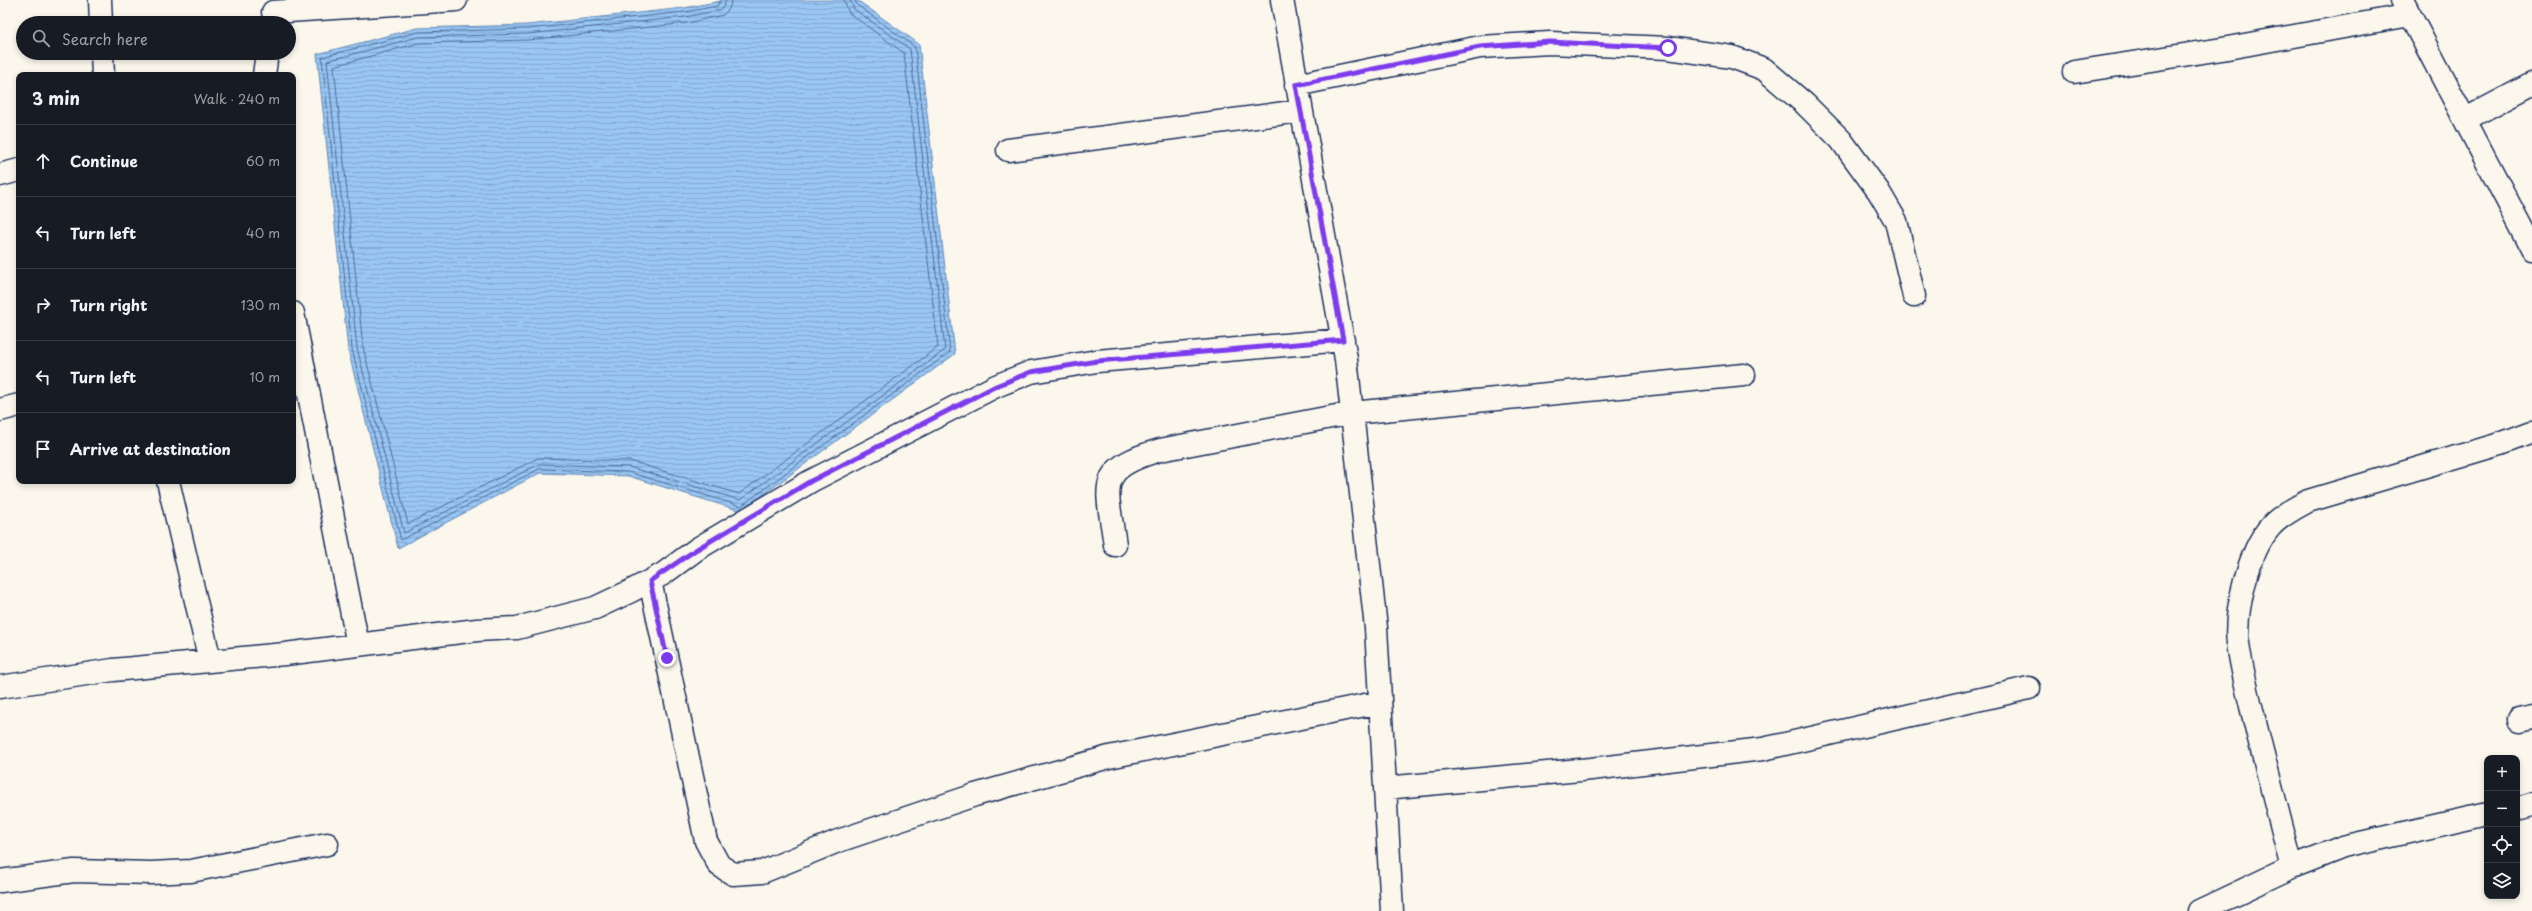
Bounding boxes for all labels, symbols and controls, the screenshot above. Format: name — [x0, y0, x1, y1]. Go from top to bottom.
search box — [16, 16, 296, 60]
icon: search — [30, 27, 52, 49]
text: Search here — [62, 27, 148, 50]
route start — [1659, 39, 1677, 57]
text: 3 min — [32, 85, 80, 111]
text: Walk · 240 m — [194, 89, 280, 108]
text: Continue — [70, 149, 138, 172]
icon: ahead — [32, 150, 54, 172]
text: 60 m — [246, 151, 280, 170]
text: Turn left — [70, 221, 136, 244]
icon: left — [32, 222, 54, 244]
text: 40 m — [246, 223, 280, 242]
text: Turn right — [70, 293, 147, 316]
icon: right — [32, 294, 54, 316]
text: 130 m — [241, 295, 280, 314]
text: Turn left — [70, 365, 136, 388]
icon: left — [32, 366, 54, 388]
text: 10 m — [250, 367, 280, 386]
text: Arrive at destination — [70, 437, 231, 460]
icon: arrive — [32, 438, 54, 460]
route end — [658, 649, 676, 667]
map controls — [2484, 755, 2520, 899]
button: + — [2484, 755, 2520, 791]
button: − — [2484, 791, 2520, 827]
button: locate — [2484, 827, 2520, 863]
button: layers — [2484, 863, 2520, 899]

